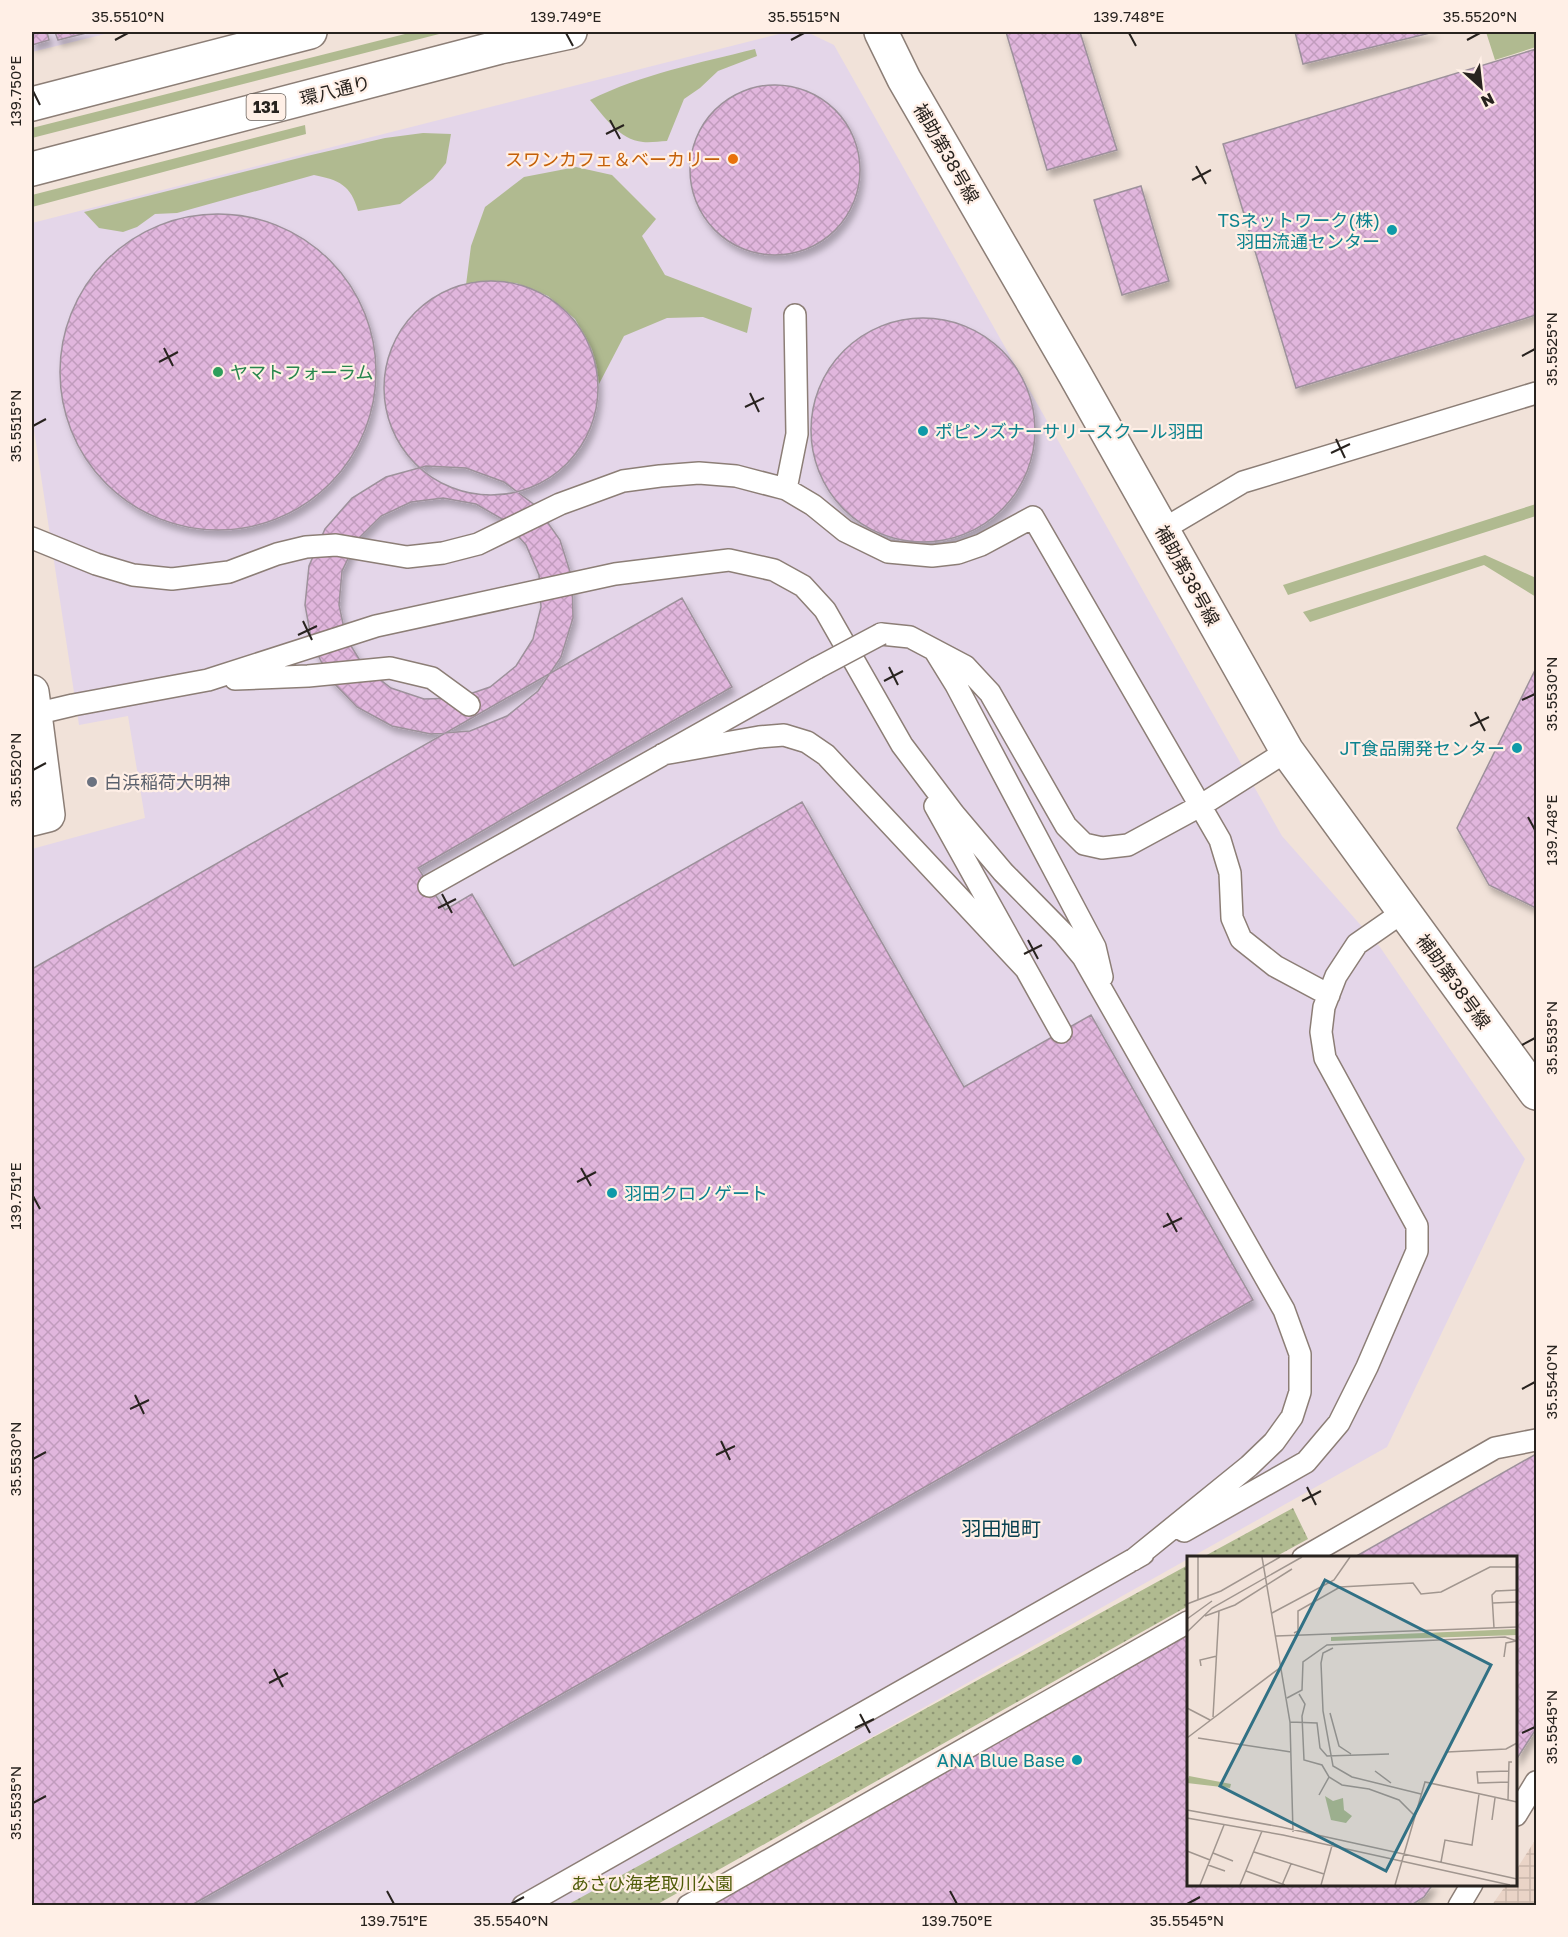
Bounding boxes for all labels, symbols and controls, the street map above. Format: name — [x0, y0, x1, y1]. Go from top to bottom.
text: 35.5510°N — [91, 7, 165, 25]
text: 139.749°E — [531, 7, 601, 25]
text: 35.5515°N — [768, 7, 840, 25]
text: 139.748°E — [1094, 7, 1164, 25]
text: 35.5520°N — [1443, 7, 1517, 25]
text: 139.750°E — [6, 56, 24, 126]
north arrow — [1451, 57, 1511, 117]
street label: 環八通り — [297, 71, 373, 109]
text: N — [1478, 89, 1498, 112]
road number: 131 — [246, 94, 286, 120]
street label: 補助第38号線 — [910, 99, 984, 207]
place label: スワンカフェ＆ベーカリー — [505, 148, 721, 170]
marker: スワンカフェ＆ベーカリー — [726, 152, 740, 166]
place label: TSネットワーク(株) 羽田流通センター — [1218, 209, 1380, 252]
marker: TSネットワーク(株) 羽田流通センター — [1385, 223, 1399, 237]
text: 35.5525°N — [1542, 312, 1560, 386]
place label: ヤマトフォーラム — [230, 361, 373, 383]
marker: ヤマトフォーラム — [211, 365, 225, 379]
text: 35.5515°N — [6, 390, 24, 462]
place label: ポピンズナーサリースクール羽田 — [935, 420, 1203, 442]
marker: ポピンズナーサリースクール羽田 — [916, 424, 930, 438]
street label: 補助第38号線 — [1151, 521, 1225, 629]
text: 35.5530°N — [1542, 657, 1560, 731]
text: 35.5520°N — [6, 733, 24, 807]
place label: JT食品開発センター — [1340, 737, 1505, 759]
marker: JT食品開発センター — [1510, 741, 1524, 755]
place label: 白浜稲荷大明神 — [104, 771, 230, 793]
marker: 白浜稲荷大明神 — [85, 775, 99, 789]
text: 139.748°E — [1542, 795, 1560, 865]
street label: 補助第38号線 — [1412, 929, 1496, 1033]
text: 35.5535°N — [1542, 1001, 1560, 1075]
text: 139.751°E — [6, 1162, 24, 1230]
place label: 羽田クロノゲート — [624, 1182, 768, 1204]
marker: 羽田クロノゲート — [605, 1186, 619, 1200]
text: 35.5540°N — [1542, 1344, 1560, 1420]
text: 35.5530°N — [6, 1422, 24, 1496]
district label: 羽田旭町 — [961, 1516, 1041, 1540]
inset map — [1187, 1556, 1517, 1886]
text: 35.5545°N — [1542, 1690, 1560, 1764]
place label: ANA Blue Base — [937, 1749, 1065, 1771]
marker: ANA Blue Base — [1070, 1753, 1084, 1767]
text: 35.5535°N — [6, 1766, 24, 1840]
park label: あさひ海老取川公園 — [571, 1872, 733, 1894]
text: 139.751°E — [360, 1911, 428, 1929]
text: 35.5540°N — [473, 1911, 549, 1929]
text: 139.750°E — [922, 1911, 992, 1929]
text: 35.5545°N — [1150, 1911, 1224, 1929]

